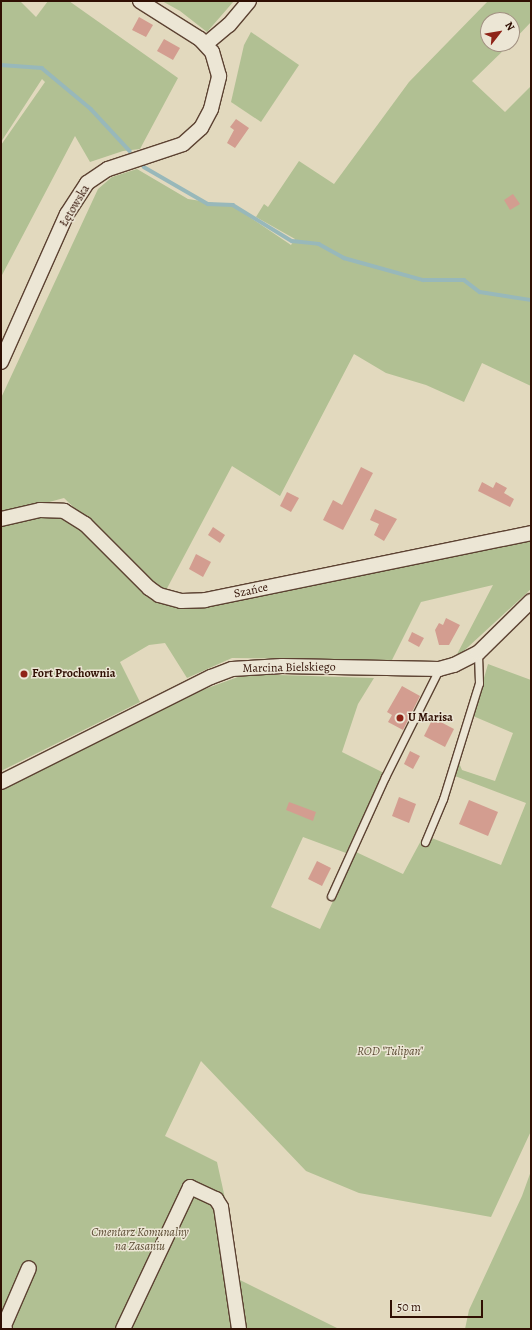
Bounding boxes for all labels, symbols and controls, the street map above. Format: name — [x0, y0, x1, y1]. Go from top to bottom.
north arrow — [480, 12, 520, 52]
text: N — [501, 19, 518, 33]
street label: Łętowska — [57, 182, 93, 230]
street label: Szańce — [233, 580, 269, 602]
street label: Marcina Bielskiego — [242, 660, 336, 676]
place label: Fort Prochownia — [32, 667, 115, 681]
marker: Fort Prochownia — [19, 669, 29, 679]
place label: U Marisa — [408, 711, 453, 725]
marker: U Marisa — [395, 713, 405, 723]
park label: ROD "Tulipan" — [357, 1045, 423, 1059]
park label: Cmentarz Komunalny na Zasaniu — [91, 1226, 189, 1254]
scale bar — [392, 1292, 485, 1318]
text: 50 m — [397, 1299, 421, 1315]

